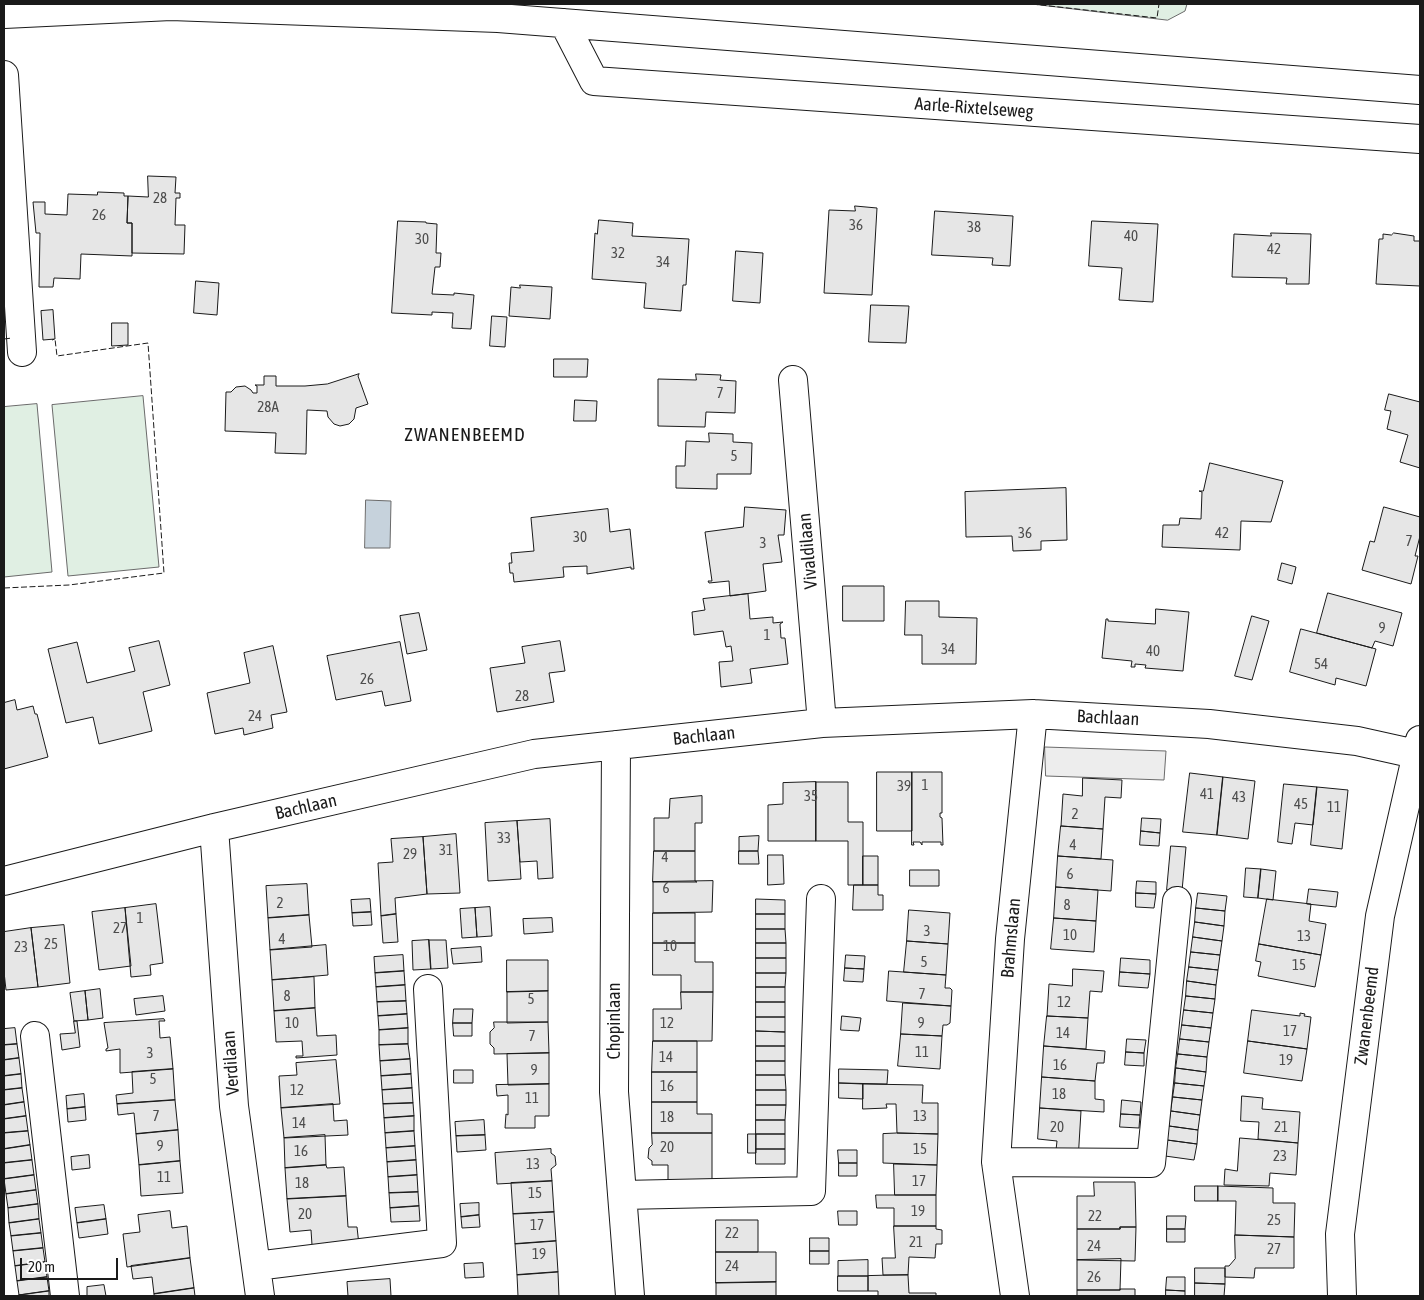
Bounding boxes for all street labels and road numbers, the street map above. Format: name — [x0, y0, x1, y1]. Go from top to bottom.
street label: Aarle-Rixtelseweg — [914, 93, 1034, 123]
street label: Vivaldilaan — [794, 512, 822, 590]
street label: Bachlaan — [1076, 706, 1140, 730]
street label: Bachlaan — [672, 722, 736, 750]
street label: Bachlaan — [273, 789, 339, 825]
street label: Brahmslaan — [997, 897, 1025, 979]
street label: Zwanenbeemd — [1350, 966, 1384, 1066]
street label: Chopinlaan — [603, 983, 625, 1059]
street label: Verdilaan — [218, 1030, 244, 1096]

